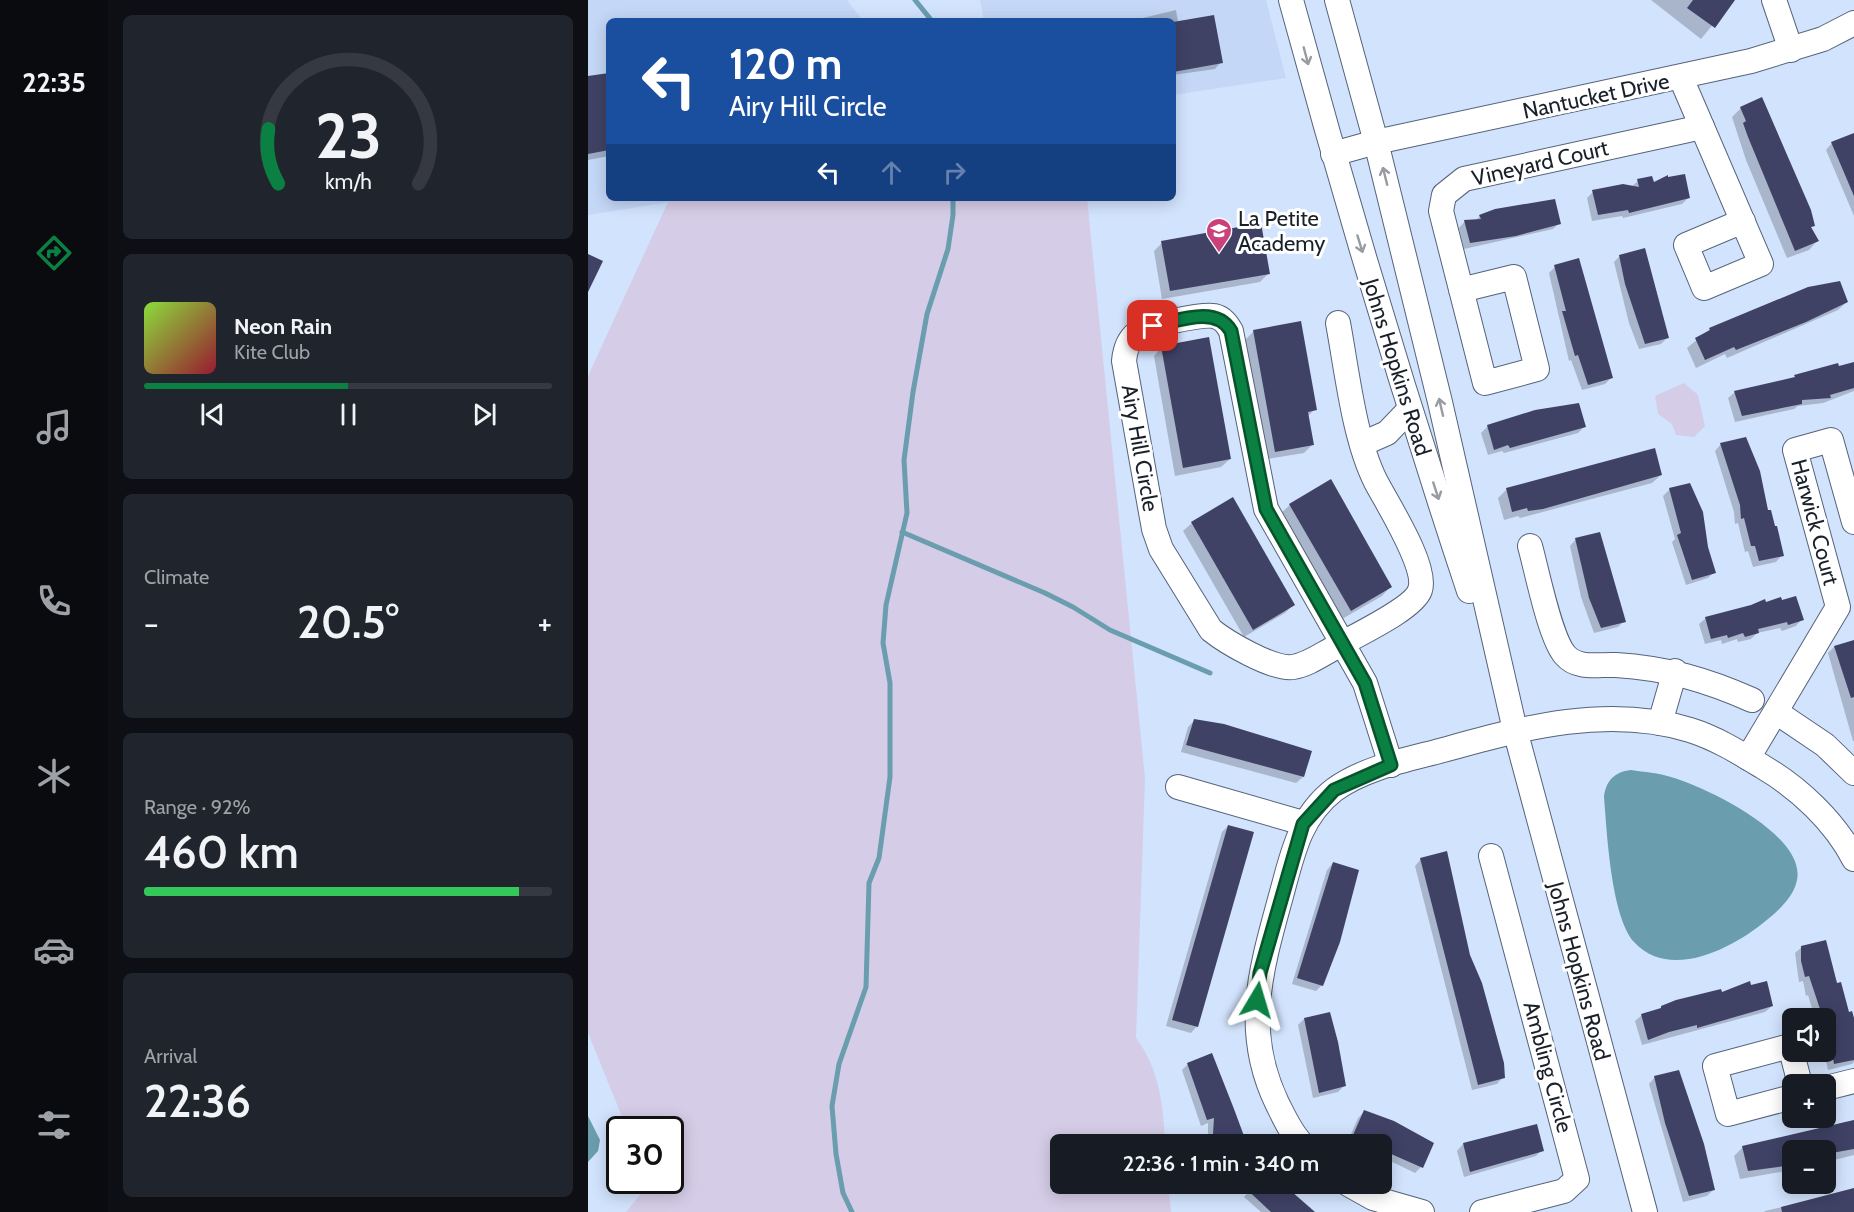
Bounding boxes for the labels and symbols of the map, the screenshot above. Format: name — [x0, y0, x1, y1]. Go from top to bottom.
one-way arrow — [1301, 47, 1313, 66]
street label: Nantucket Drive — [1520, 67, 1672, 125]
street label: Vineyard Court — [1469, 134, 1611, 192]
one-way arrow — [1378, 167, 1390, 186]
place label: La Petite Academy — [1238, 205, 1325, 257]
school or university icon: La Petite Academy — [1204, 216, 1234, 254]
one-way arrow — [1355, 234, 1366, 253]
street label: Johns Hopkins Road — [1357, 274, 1437, 459]
pin — [1127, 300, 1178, 351]
street label: Airy Hill Circle — [1116, 382, 1164, 514]
one-way arrow — [1434, 397, 1446, 416]
street label: Harwick Court — [1785, 456, 1845, 589]
one-way arrow — [1431, 481, 1442, 499]
street label: Johns Hopkins Road — [1542, 878, 1616, 1063]
position arrow — [1225, 968, 1289, 1032]
street label: Ambling Circle — [1517, 998, 1579, 1136]
speed limit sign: 30 — [606, 1116, 684, 1194]

